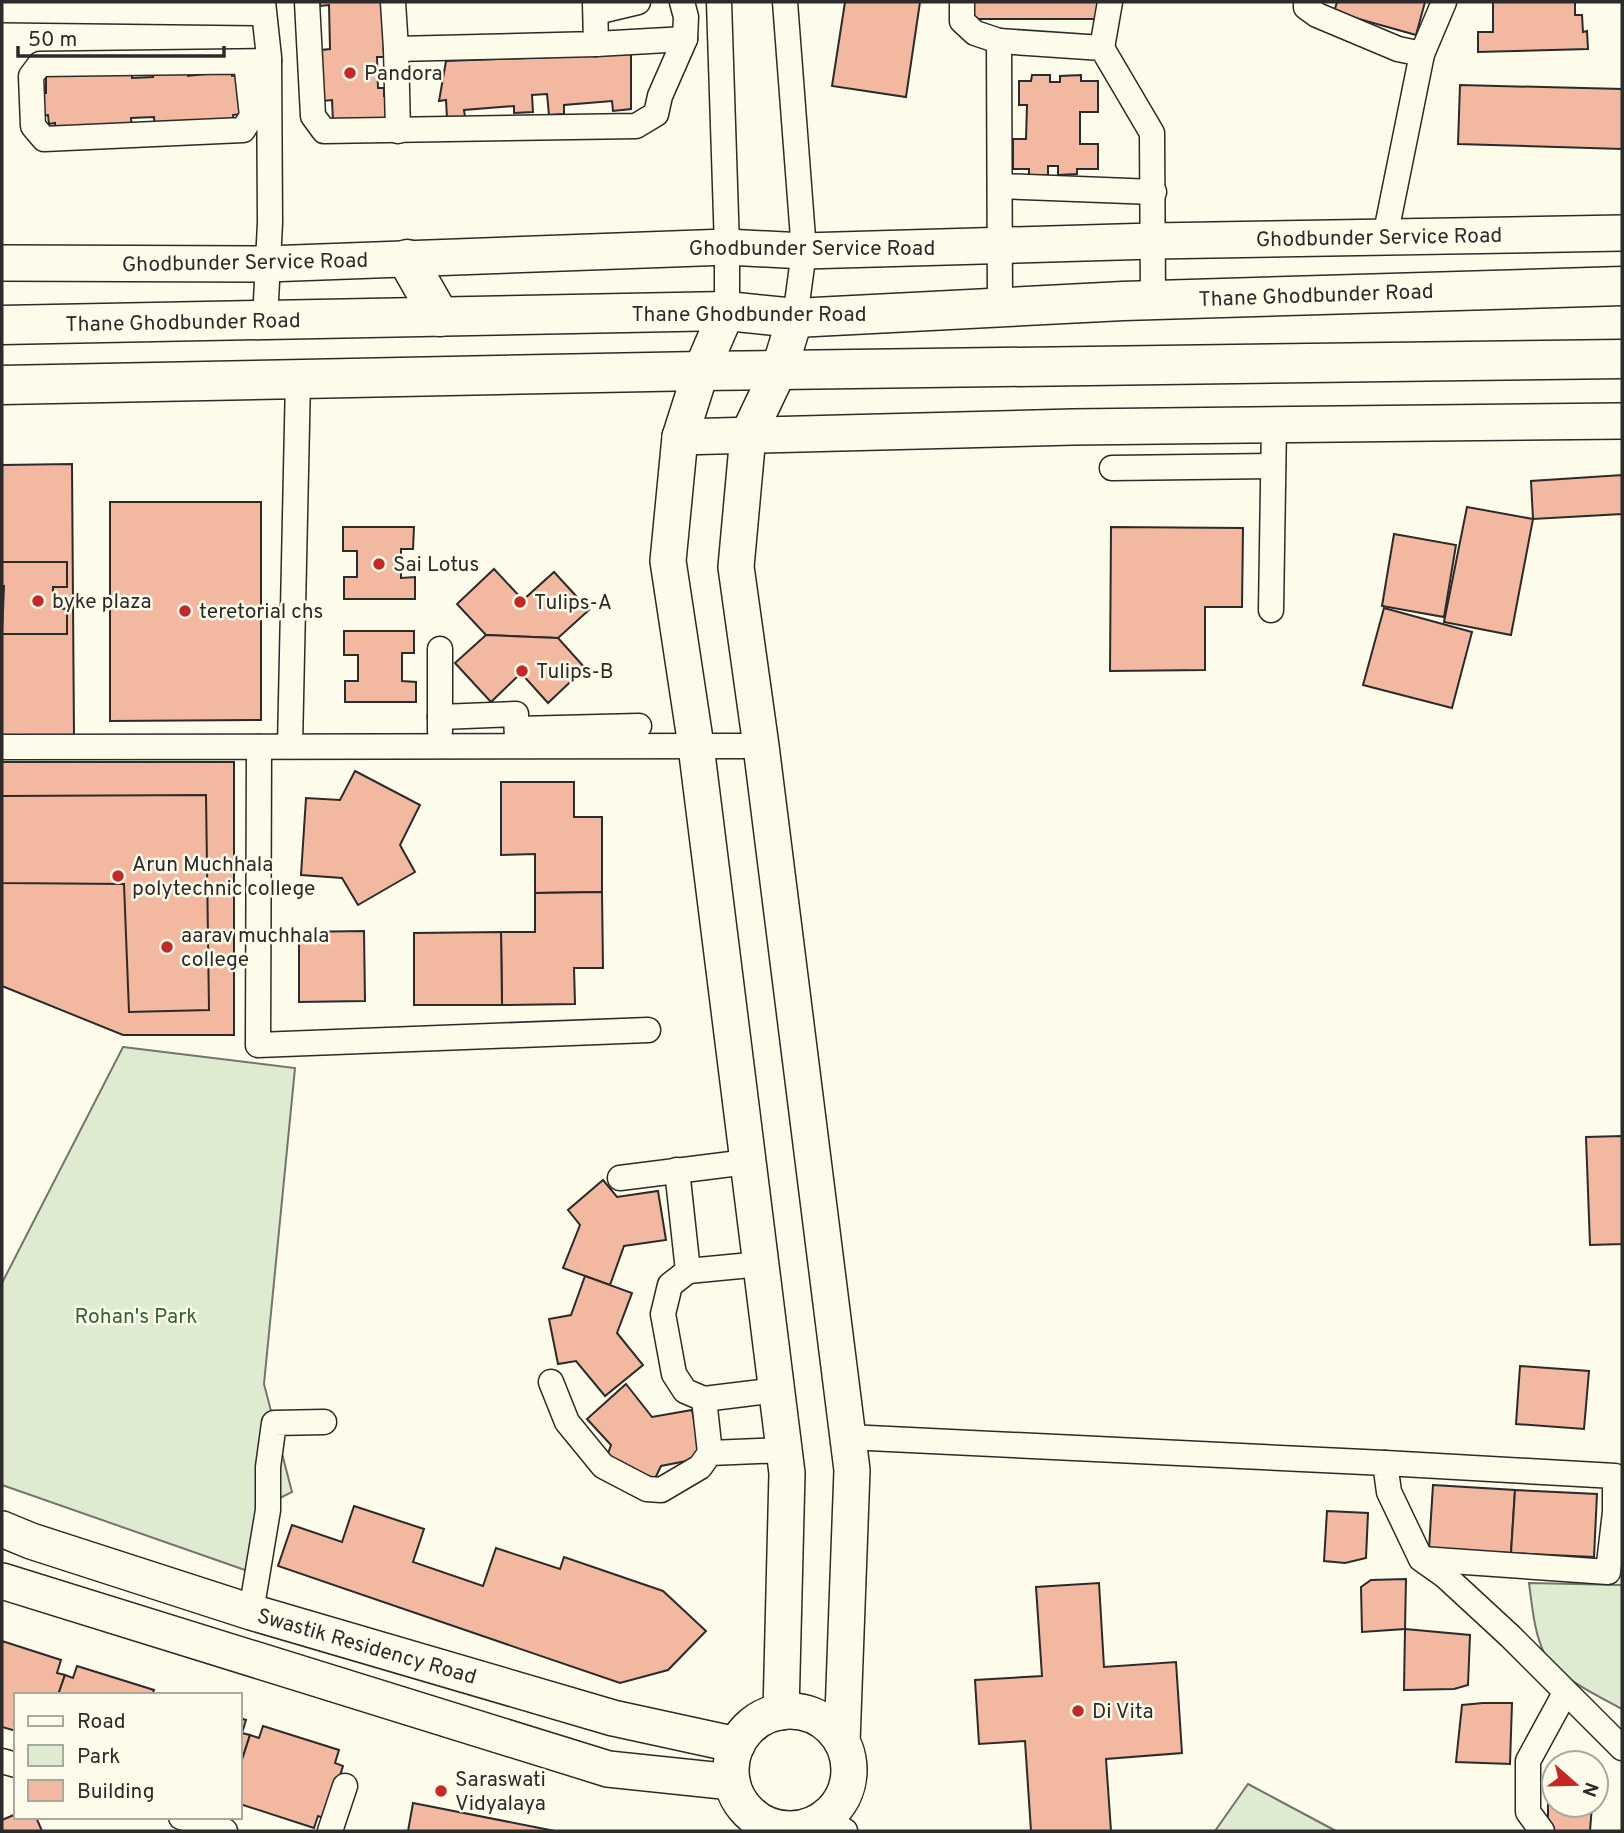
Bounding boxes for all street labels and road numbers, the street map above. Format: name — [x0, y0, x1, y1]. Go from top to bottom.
street label: Ghodbunder Service Road — [1256, 223, 1502, 254]
street label: Ghodbunder Service Road — [689, 236, 935, 263]
street label: Ghodbunder Service Road — [122, 248, 368, 279]
street label: Thane Ghodbunder Road — [1198, 279, 1434, 314]
street label: Thane Ghodbunder Road — [631, 302, 867, 329]
street label: Thane Ghodbunder Road — [65, 308, 301, 339]
street label: Swastik Residency Road — [254, 1603, 479, 1692]

